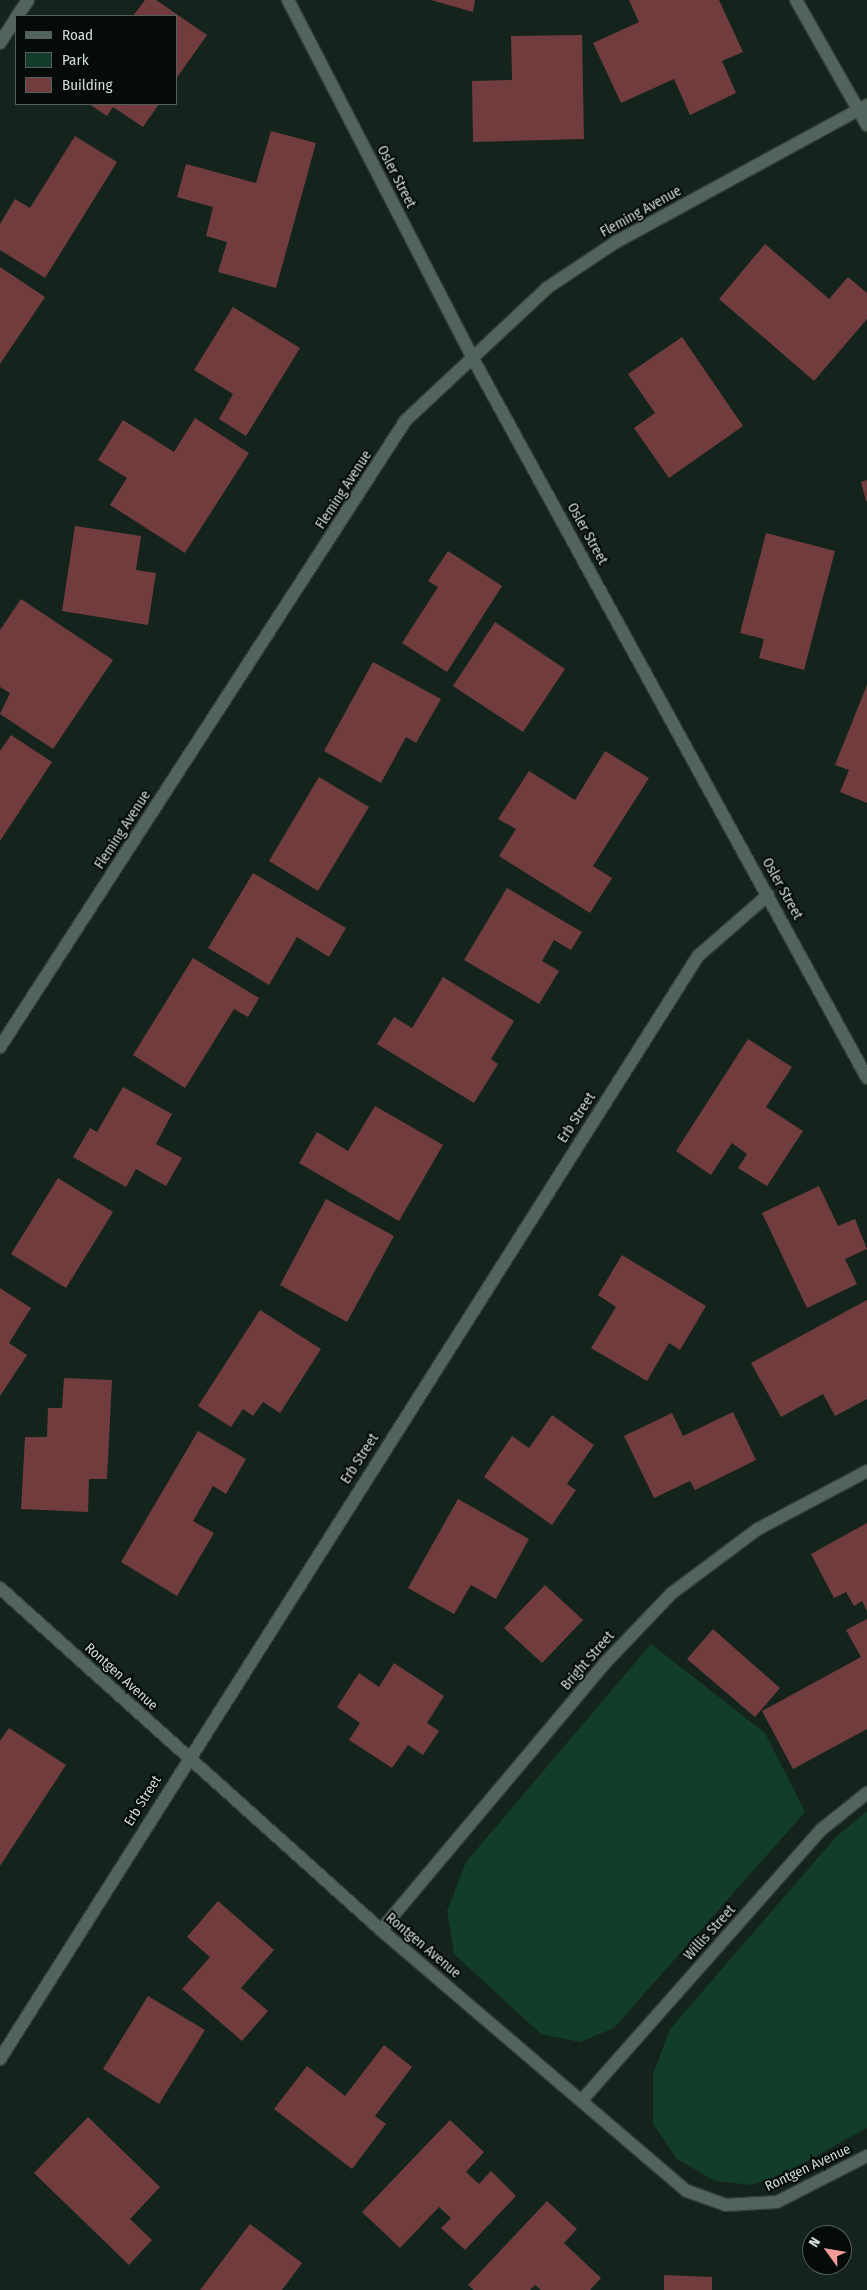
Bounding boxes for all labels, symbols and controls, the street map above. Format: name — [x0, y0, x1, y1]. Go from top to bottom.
legend — [15, 15, 178, 105]
text: Road — [62, 26, 93, 44]
text: Park — [62, 51, 89, 69]
text: Building — [62, 76, 113, 94]
street label: Osler Street — [373, 143, 419, 211]
street label: Fleming Avenue — [598, 183, 684, 241]
street label: Fleming Avenue — [312, 448, 376, 532]
street label: Osler Street — [563, 500, 611, 568]
street label: Fleming Avenue — [91, 788, 155, 872]
street label: Osler Street — [758, 855, 806, 923]
street label: Erb Street — [555, 1090, 599, 1146]
street label: Erb Street — [338, 1431, 382, 1487]
street label: Bright Street — [558, 1628, 618, 1694]
street label: Rontgen Avenue — [81, 1640, 161, 1714]
street label: Erb Street — [121, 1773, 165, 1829]
street label: Willis Street — [681, 1902, 739, 1964]
street label: Rontgen Avenue — [382, 1910, 464, 1982]
street label: Rontgen Avenue — [763, 2141, 853, 2195]
north arrow — [802, 2225, 852, 2275]
text: N — [805, 2234, 824, 2250]

